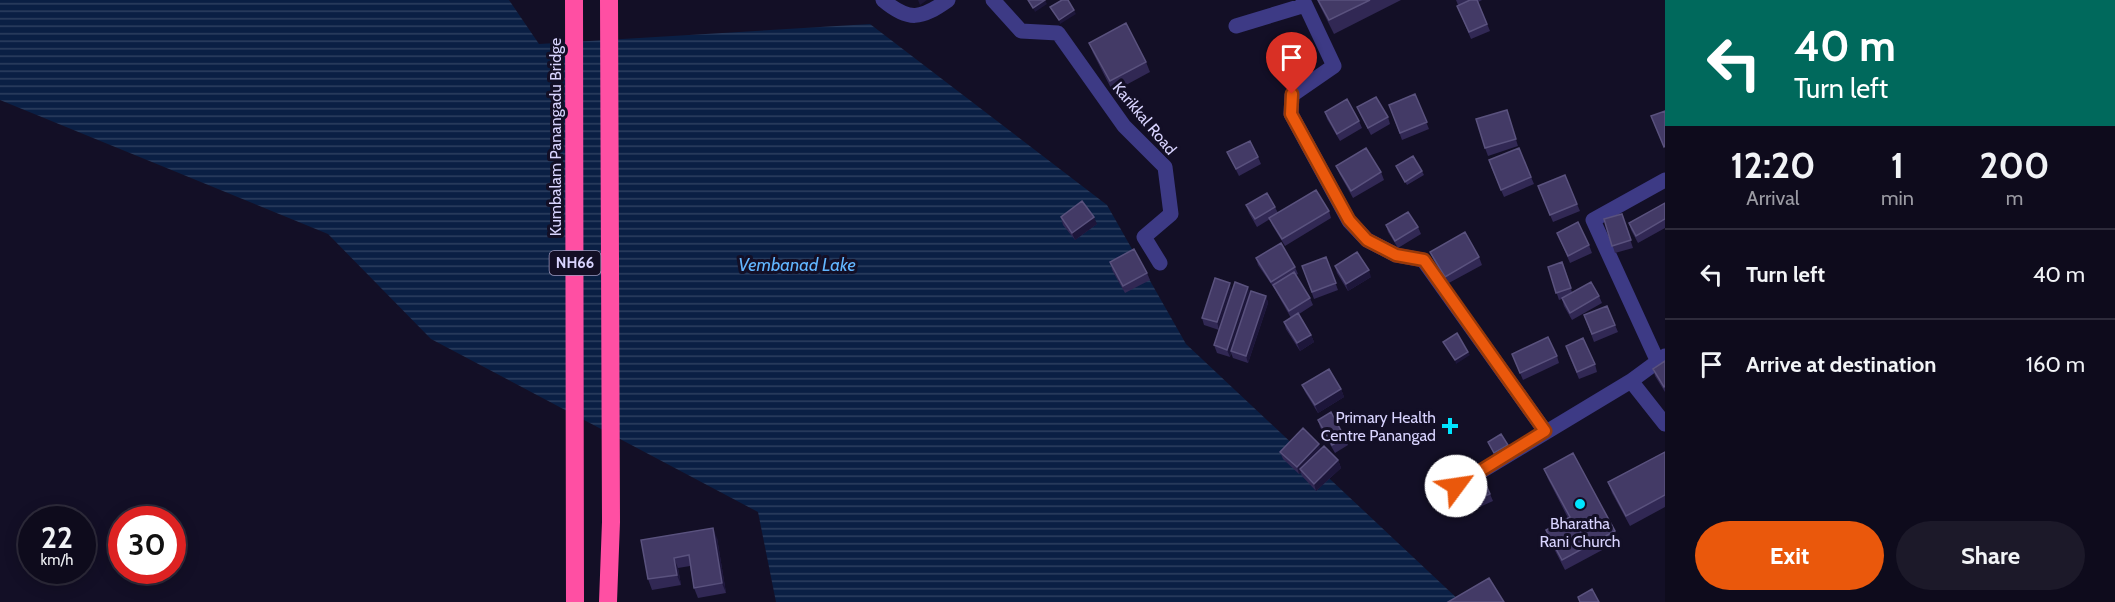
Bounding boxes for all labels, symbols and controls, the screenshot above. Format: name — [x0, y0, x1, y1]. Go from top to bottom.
text: 40 m — [1794, 20, 1896, 72]
icon: left — [1695, 24, 1773, 102]
pin — [1266, 32, 1317, 94]
street label: Kumbalam Panangadu Bridge — [546, 38, 565, 236]
icon: arrive — [1275, 41, 1308, 74]
text: Turn left — [1794, 72, 1888, 105]
street label: Karikkal Road — [1109, 78, 1181, 159]
text: 12:20 — [1731, 143, 1815, 187]
text: 1 — [1891, 143, 1904, 187]
text: 200 — [1979, 143, 2049, 187]
text: Arrival — [1746, 186, 1800, 210]
text: min — [1881, 186, 1914, 210]
text: m — [2006, 186, 2023, 210]
road number: NH66 — [550, 251, 600, 275]
water label: Vembanad Lake — [738, 254, 856, 276]
icon: left — [1695, 258, 1728, 291]
text: Turn left — [1746, 261, 1825, 288]
text: 40 m — [2033, 261, 2085, 288]
icon: arrive — [1695, 348, 1728, 381]
text: Arrive at destination — [1746, 351, 1936, 378]
text: 160 m — [2026, 351, 2085, 378]
place label: Primary Health Centre Panangad — [1321, 408, 1436, 445]
marker: Primary Health Centre Panangad — [1441, 417, 1459, 435]
position arrow — [1424, 454, 1488, 518]
marker: Bharatha Rani Church — [1573, 497, 1587, 511]
speed limit sign: 30 — [108, 506, 186, 584]
place label: Bharatha Rani Church — [1540, 514, 1620, 551]
text: 22 — [41, 519, 73, 556]
button: Exit — [1695, 521, 1884, 590]
button: Share — [1896, 521, 2085, 590]
text: km/h — [41, 551, 73, 569]

